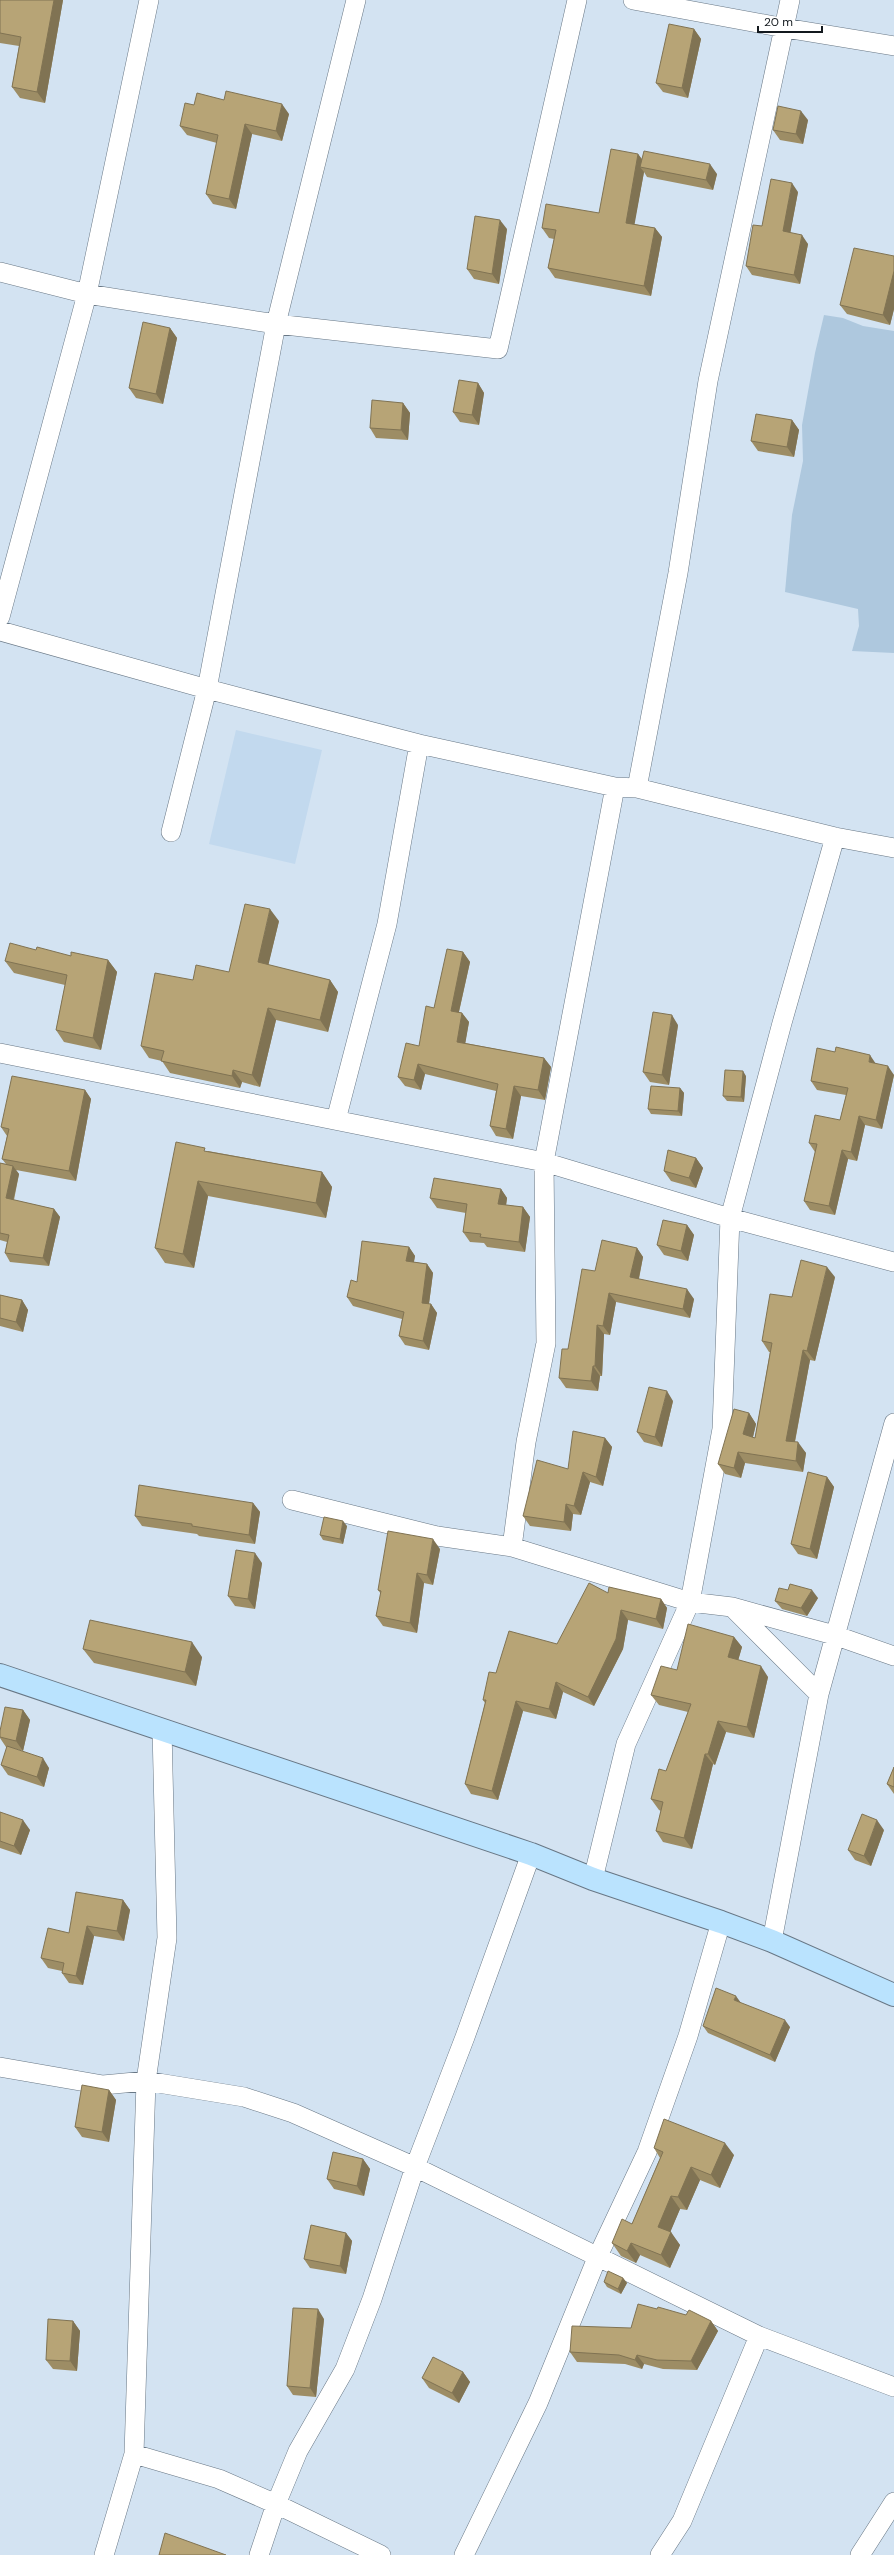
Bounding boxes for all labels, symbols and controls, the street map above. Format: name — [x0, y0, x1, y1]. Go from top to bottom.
scale bar — [758, 8, 822, 34]
text: 20 m — [764, 14, 793, 30]

